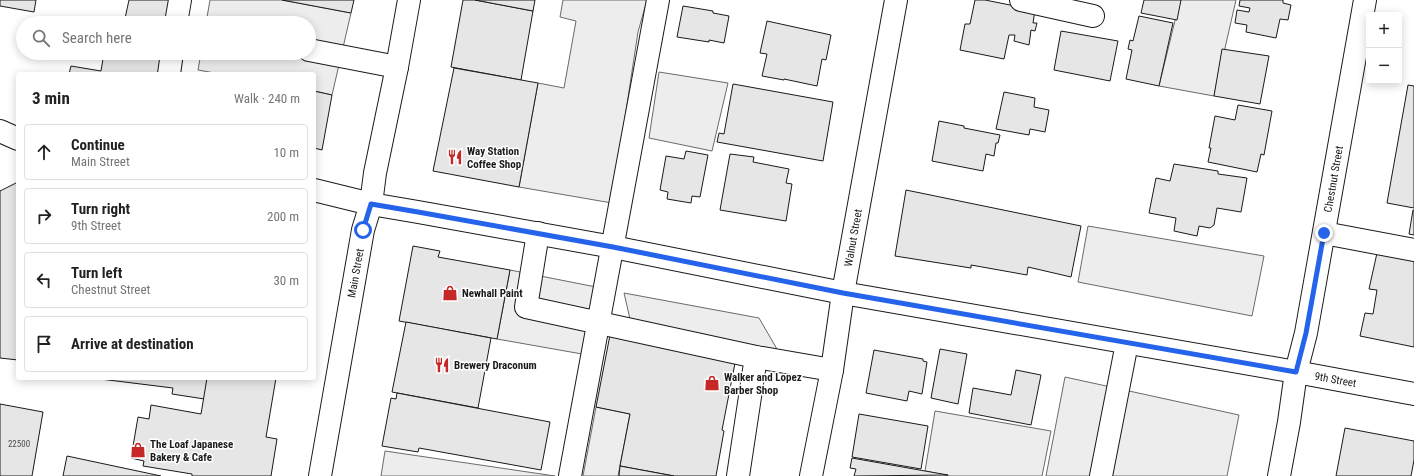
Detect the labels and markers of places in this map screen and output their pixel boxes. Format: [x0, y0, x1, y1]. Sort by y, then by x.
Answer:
place label: Way Station Coffee Shop [467, 145, 522, 171]
restaurant icon: Way Station Coffee Shop [446, 148, 464, 166]
shop icon: Newhall Paint [441, 284, 459, 302]
place label: Newhall Paint [462, 287, 523, 300]
restaurant icon: Brewery Draconum [433, 356, 451, 374]
place label: Brewery Draconum [454, 359, 537, 372]
place label: Walker and Lopez Barber Shop [724, 371, 802, 397]
shop icon: Walker and Lopez Barber Shop [703, 374, 721, 392]
place label: The Loaf Japanese Bakery & Cafe [150, 438, 233, 464]
shop icon: The Loaf Japanese Bakery & Cafe [129, 441, 147, 459]

